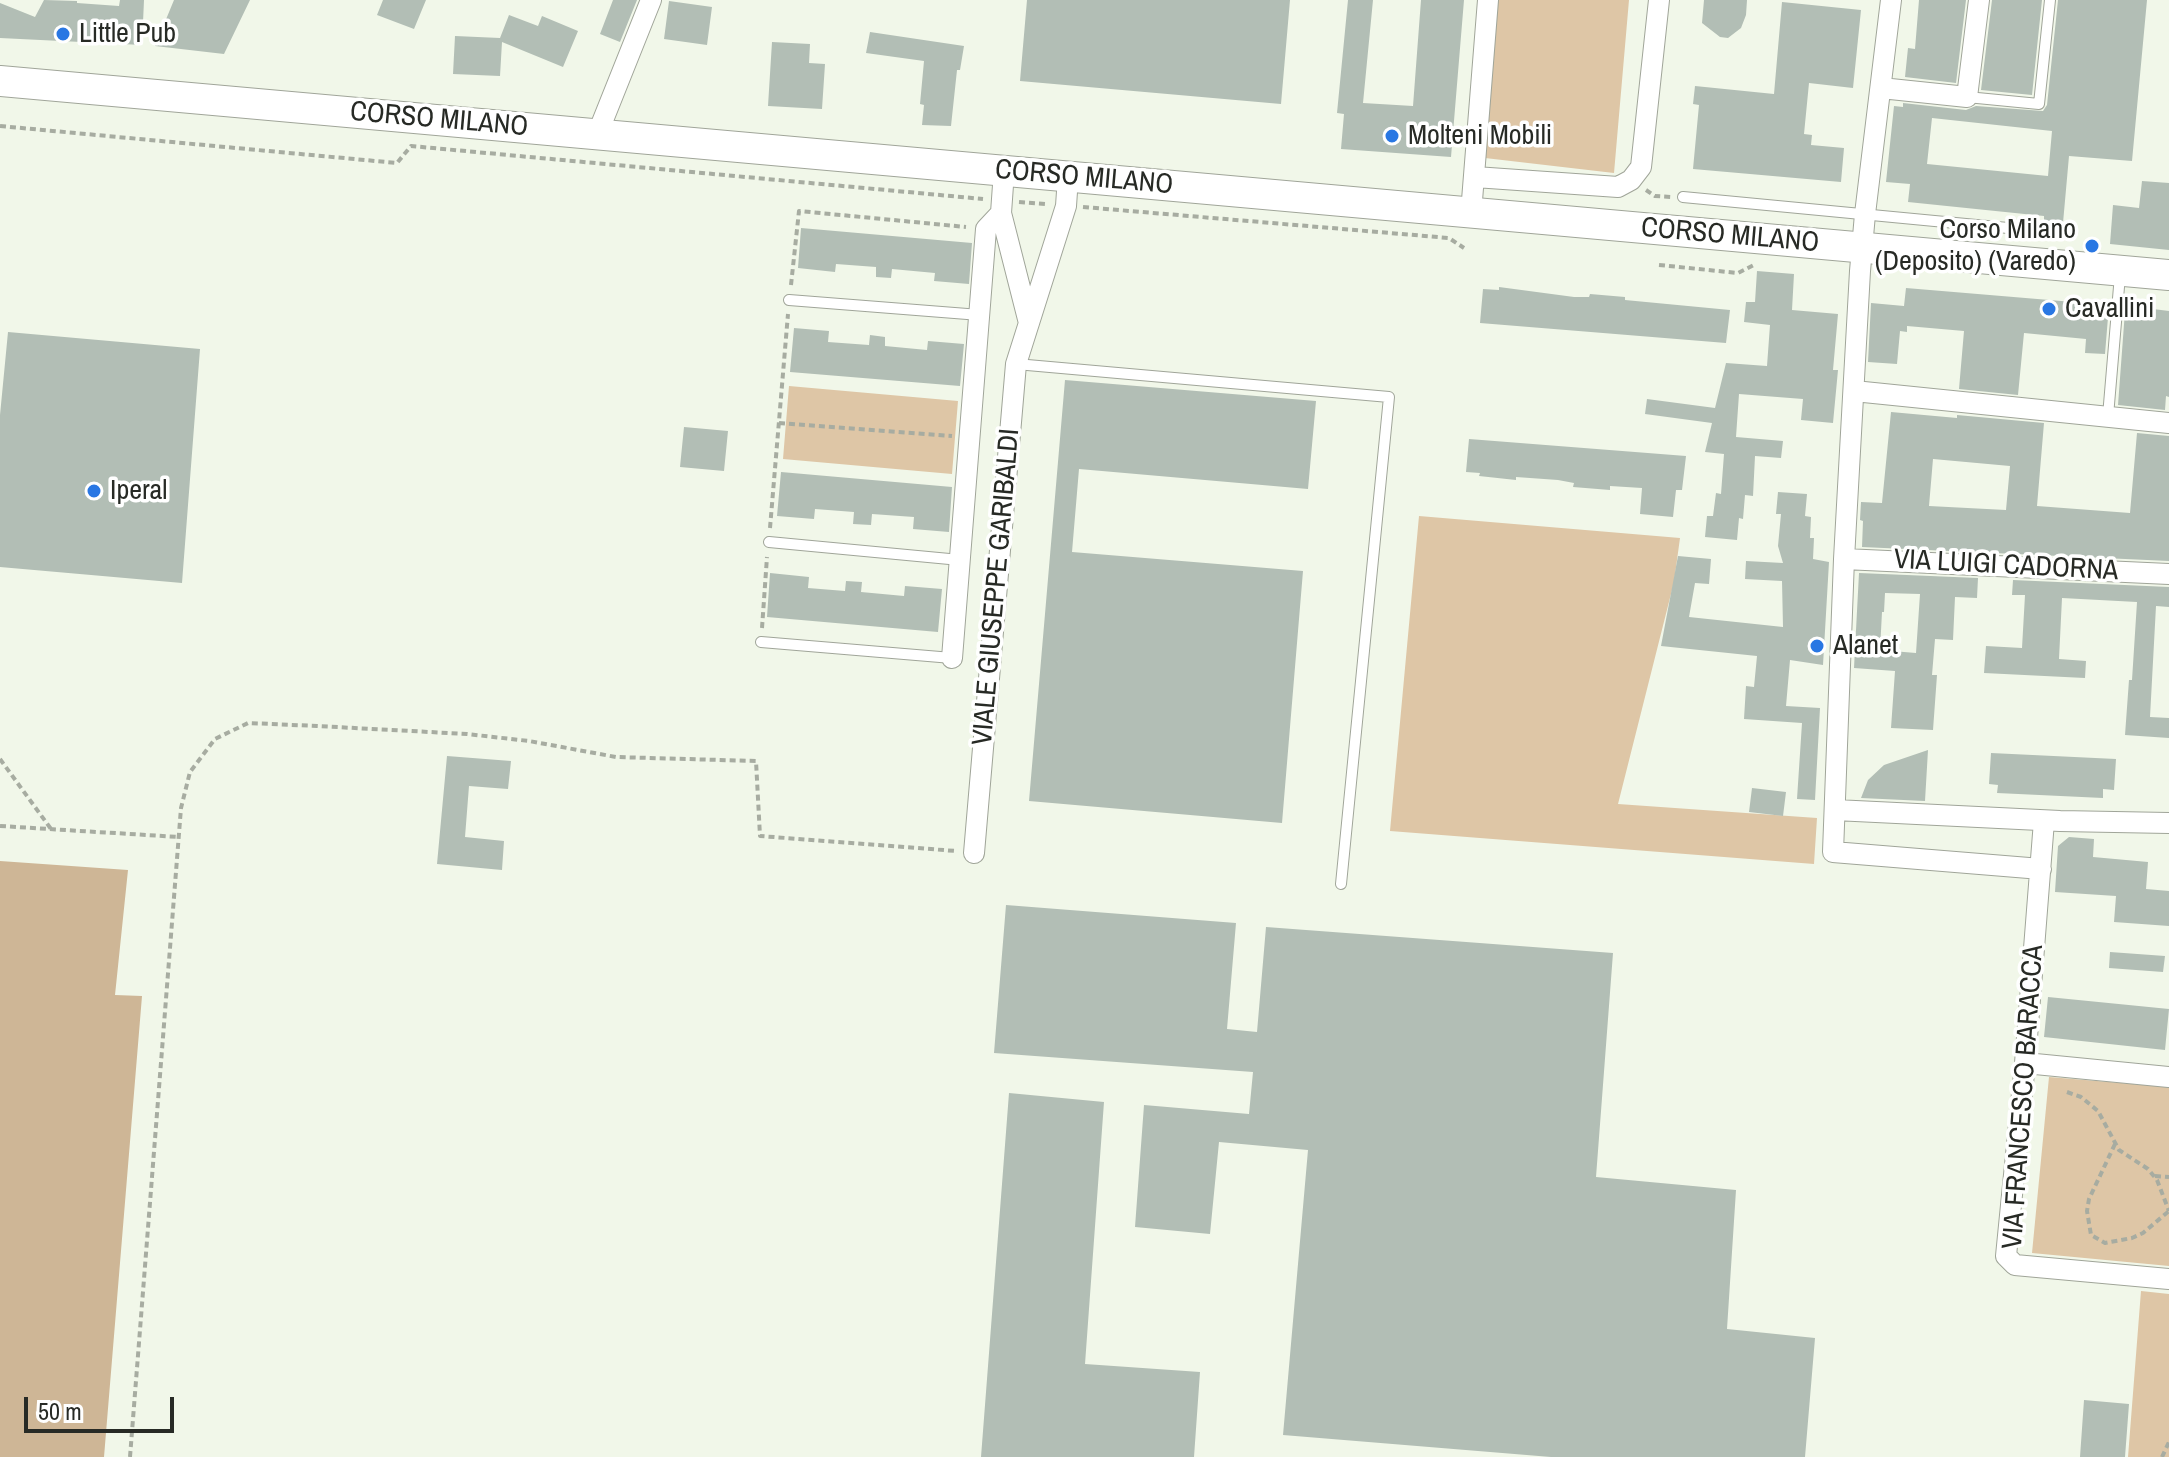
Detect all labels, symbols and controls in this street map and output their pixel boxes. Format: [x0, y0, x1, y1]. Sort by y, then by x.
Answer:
place label: Little Pub [79, 17, 176, 51]
marker: Little Pub [54, 25, 72, 43]
street label: CORSO MILANO [349, 95, 529, 145]
place label: Molteni Mobili [1408, 119, 1552, 153]
marker: Molteni Mobili [1383, 127, 1401, 145]
street label: CORSO MILANO [994, 153, 1174, 203]
street label: CORSO MILANO [1640, 211, 1820, 261]
place label: Corso Milano (Deposito) (Varedo) [1875, 213, 2076, 279]
marker: Corso Milano (Deposito) (Varedo) [2083, 237, 2101, 255]
place label: Cavallini [2065, 292, 2154, 326]
marker: Cavallini [2040, 300, 2058, 318]
street label: VIALE GIUSEPPE GARIBALDI [966, 427, 1028, 747]
place label: Iperal [110, 474, 167, 508]
marker: Iperal [85, 482, 103, 500]
street label: VIA LUIGI CADORNA [1893, 543, 2119, 589]
place label: Alanet [1833, 629, 1898, 663]
marker: Alanet [1808, 637, 1826, 655]
street label: VIA FRANCESCO BARACCA [1997, 944, 2051, 1250]
scale bar [28, 1381, 178, 1431]
text: 50 m [38, 1395, 82, 1427]

